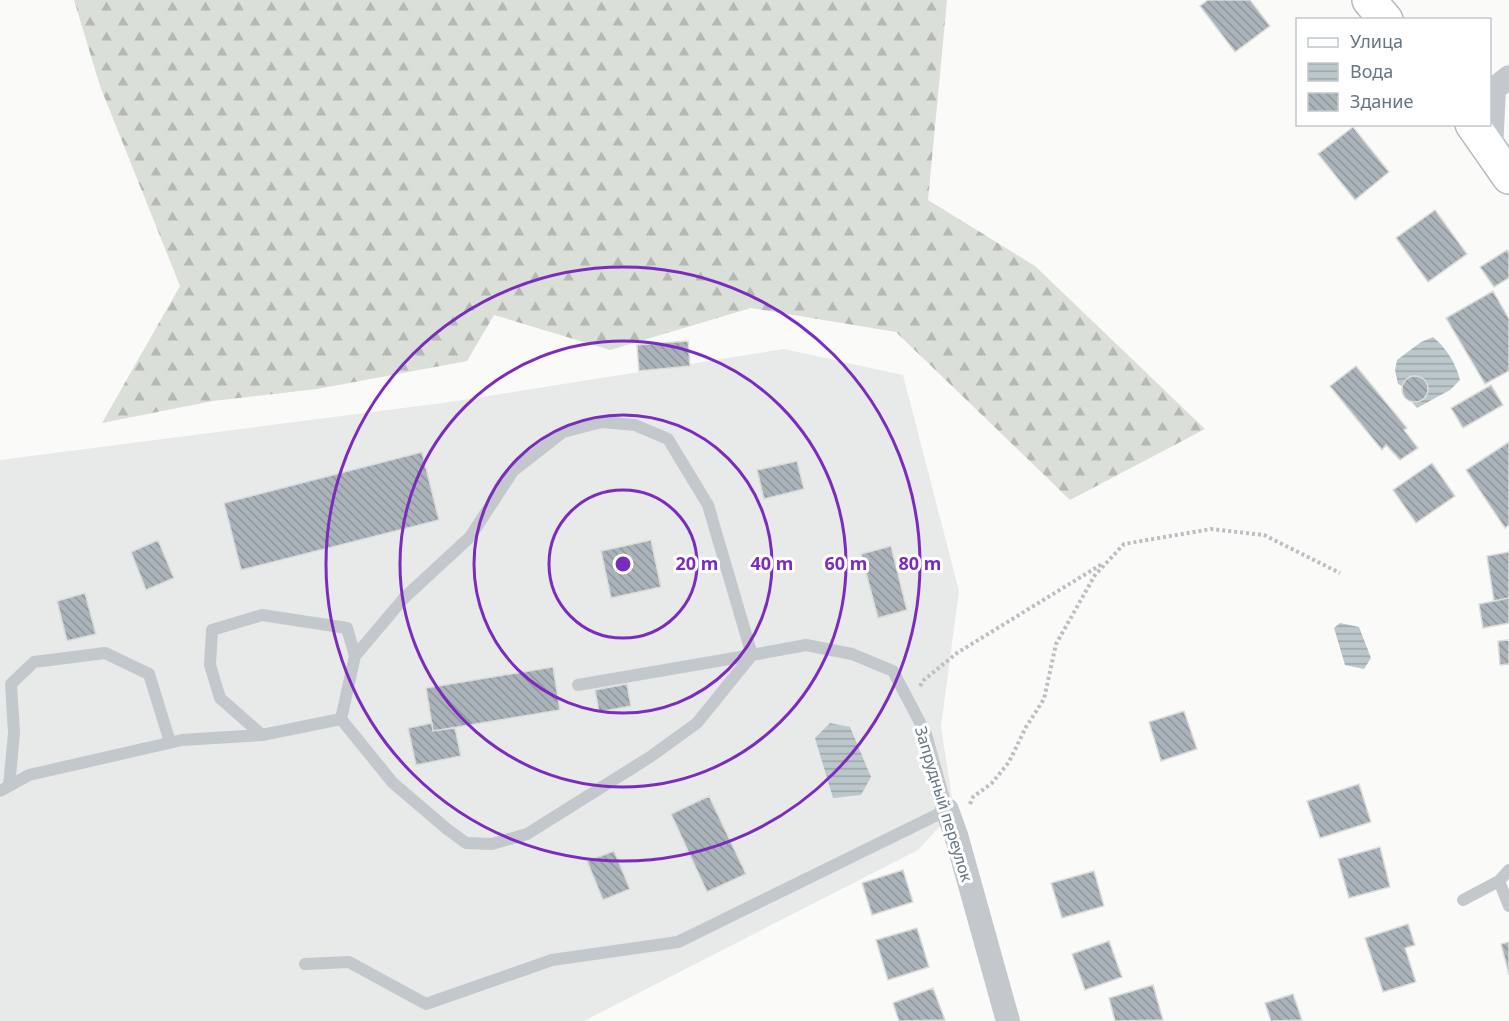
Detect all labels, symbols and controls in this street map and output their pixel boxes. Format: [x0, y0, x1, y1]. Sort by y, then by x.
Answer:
legend [1296, 18, 1491, 126]
text: Улица [1350, 29, 1403, 53]
text: Вода [1350, 59, 1393, 83]
text: Здание [1350, 89, 1414, 113]
text: 20 m [676, 551, 718, 575]
text: 40 m [751, 551, 793, 575]
text: 60 m [825, 551, 867, 575]
text: 80 m [899, 551, 941, 575]
centre of rings [613, 554, 633, 574]
street label: Запрудный переулок [910, 724, 978, 885]

